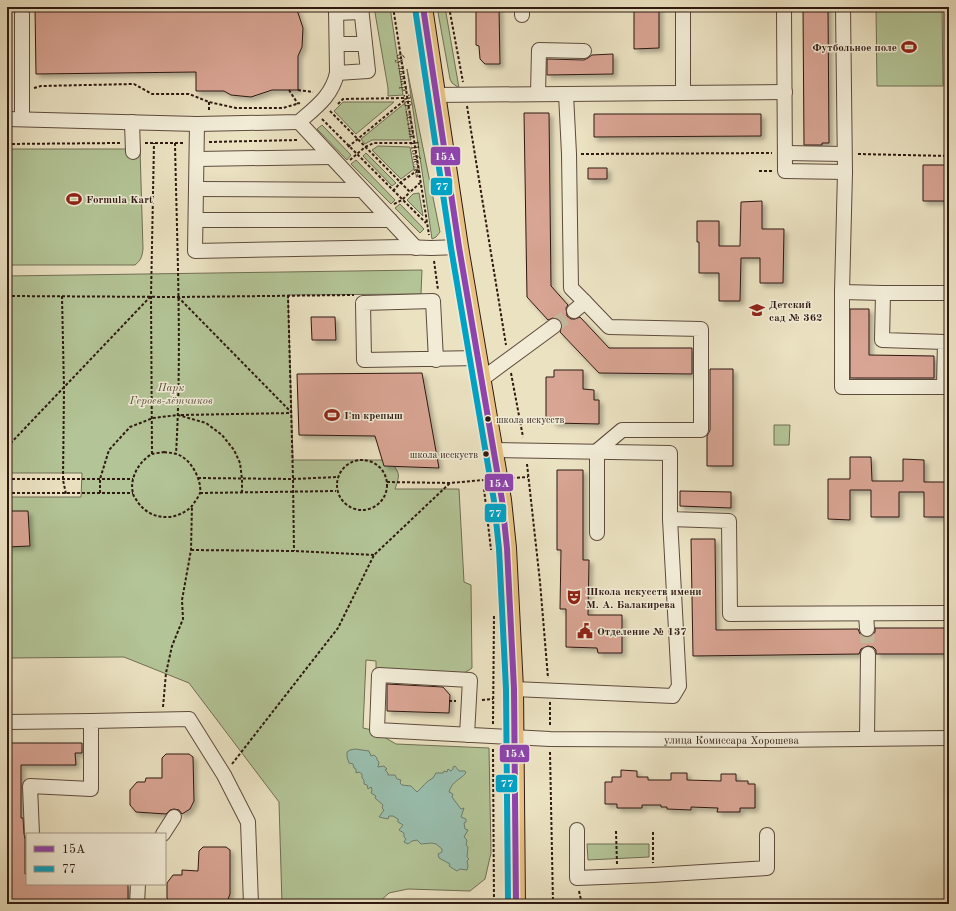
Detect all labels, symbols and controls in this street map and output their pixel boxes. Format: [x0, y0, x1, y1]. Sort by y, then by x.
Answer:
sports icon: Футбольное поле [900, 38, 918, 56]
place label: Футбольное поле [812, 43, 897, 54]
street label: бульвар 30-летия Победы [393, 53, 424, 179]
line badge: 15А [430, 146, 461, 166]
text: 15А [434, 152, 456, 163]
line badge: 77 [430, 177, 453, 196]
text: 77 [436, 182, 448, 193]
sports icon: Formula Kart [65, 190, 83, 208]
place label: Formula Kart [86, 195, 153, 206]
place label: Детский сад № 362 [769, 300, 822, 324]
school or university icon: Детский сад № 362 [748, 301, 766, 319]
park label: Парк Героев-лётчиков [128, 383, 213, 407]
sports icon: I'm крепыш [323, 406, 341, 424]
place label: I'm крепыш [344, 411, 403, 422]
marker: школа искусств [483, 414, 493, 424]
place label: школа искусств [496, 415, 564, 425]
marker: школа исскуств [481, 449, 491, 459]
place label: школа исскуств [410, 450, 478, 460]
line badge: 15А [484, 473, 514, 492]
text: 15А [488, 479, 510, 490]
line badge: 77 [484, 503, 507, 523]
text: 77 [489, 509, 501, 520]
place label: Школа искусств имени М. А. Балакирева [586, 587, 702, 611]
theatre icon: Школа искусств имени М. А. Балакирева [565, 588, 583, 606]
public building icon: Отделение № 137 [576, 622, 594, 640]
place label: Отделение № 137 [597, 627, 687, 638]
street label: улица Комиссара Хорошева [664, 736, 800, 747]
line badge: 15А [499, 744, 530, 763]
text: 15А [504, 749, 526, 760]
line badge: 77 [495, 774, 518, 793]
text: 77 [501, 779, 513, 790]
legend [26, 833, 166, 885]
text: 15А [62, 843, 85, 856]
text: 77 [62, 864, 76, 876]

